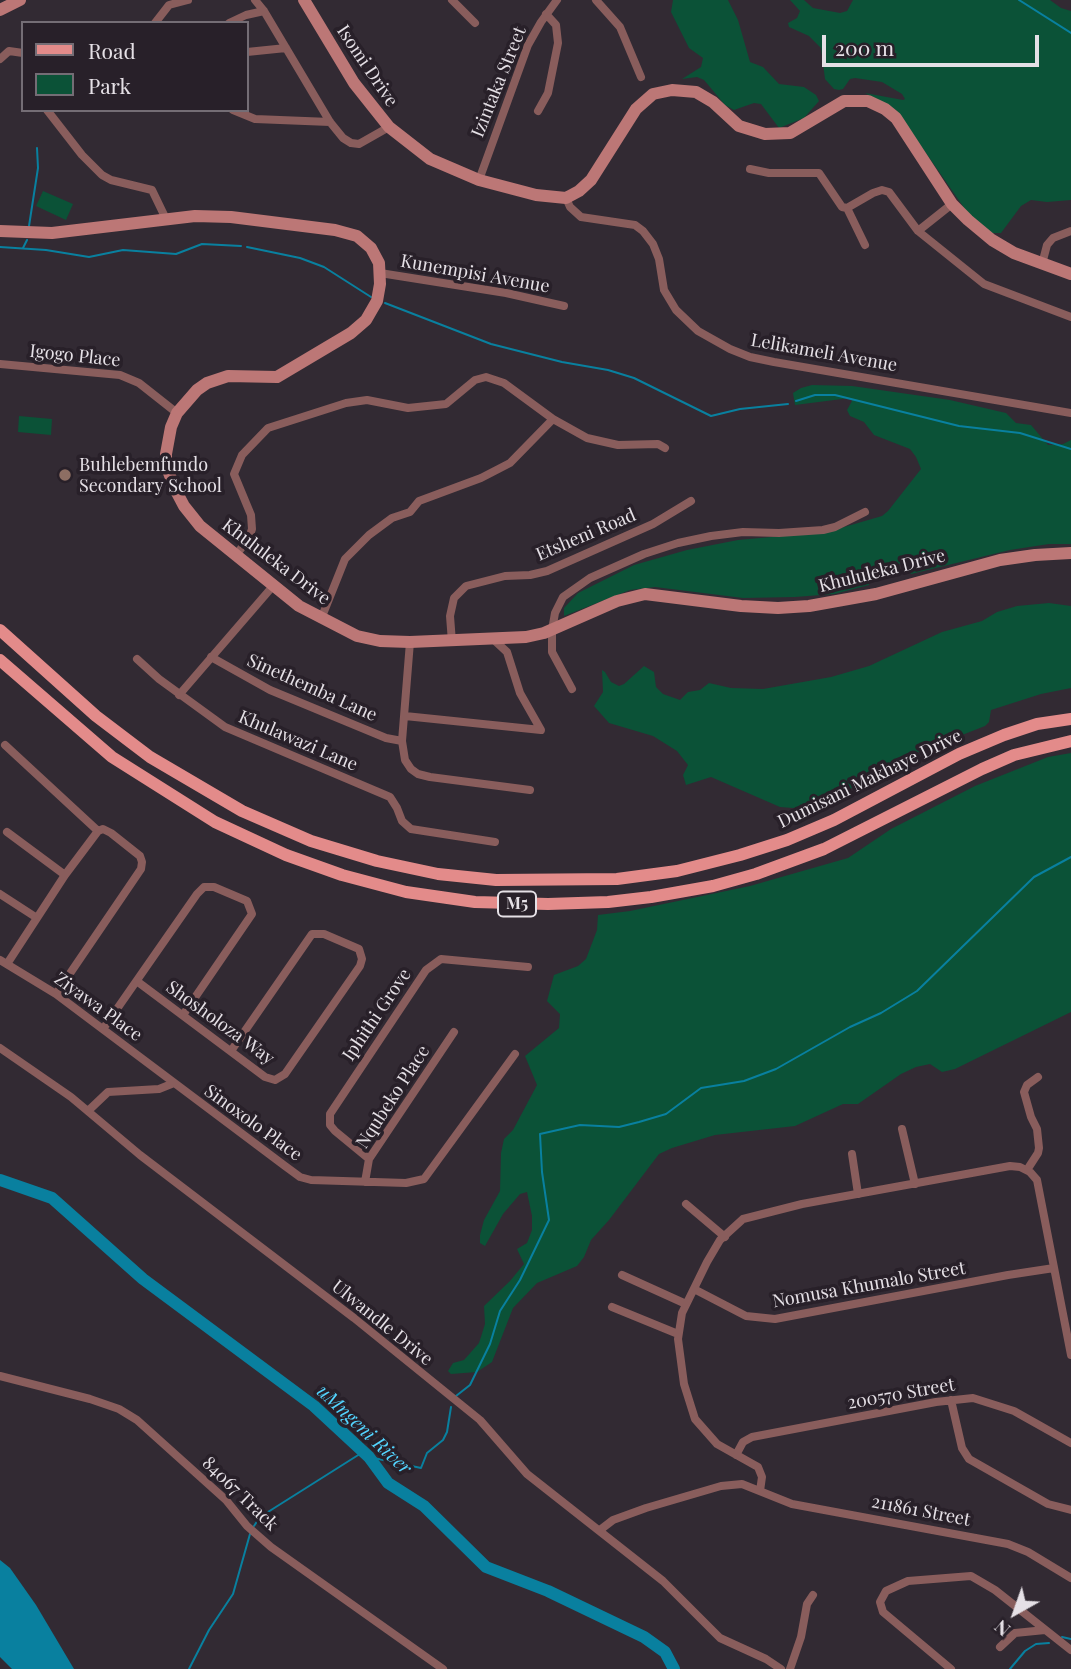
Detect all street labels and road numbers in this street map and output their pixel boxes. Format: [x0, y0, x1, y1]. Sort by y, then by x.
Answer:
street label: Isomi Drive [332, 21, 402, 111]
street label: Izintaka Street [467, 23, 531, 141]
street label: Kunempisi Avenue [399, 250, 551, 298]
street label: Lelikameli Avenue [749, 329, 899, 377]
street label: Igogo Place [29, 340, 121, 372]
street label: Etsheni Road [533, 504, 639, 566]
street label: Khululeka Drive [218, 514, 334, 610]
street label: Khululeka Drive [816, 545, 948, 597]
street label: Sinethemba Lane [244, 650, 380, 726]
street label: Khulawazi Lane [235, 706, 361, 776]
street label: Dumisani Makhaye Drive [774, 725, 966, 833]
road number: M5 [498, 891, 536, 916]
street label: Iphithi Grove [338, 965, 416, 1065]
street label: Ziyawa Place [50, 968, 146, 1046]
street label: Shosholoza Way [162, 976, 278, 1070]
street label: Nqubeko Place [352, 1042, 434, 1152]
street label: Sinoxolo Place [200, 1080, 306, 1166]
street label: Nomusa Khumalo Street [771, 1257, 967, 1313]
street label: Ulwandle Drive [327, 1276, 437, 1370]
street label: 200570 Street [846, 1374, 956, 1414]
street label: 84067 Track [198, 1453, 282, 1535]
street label: 211861 Street [870, 1491, 972, 1531]

